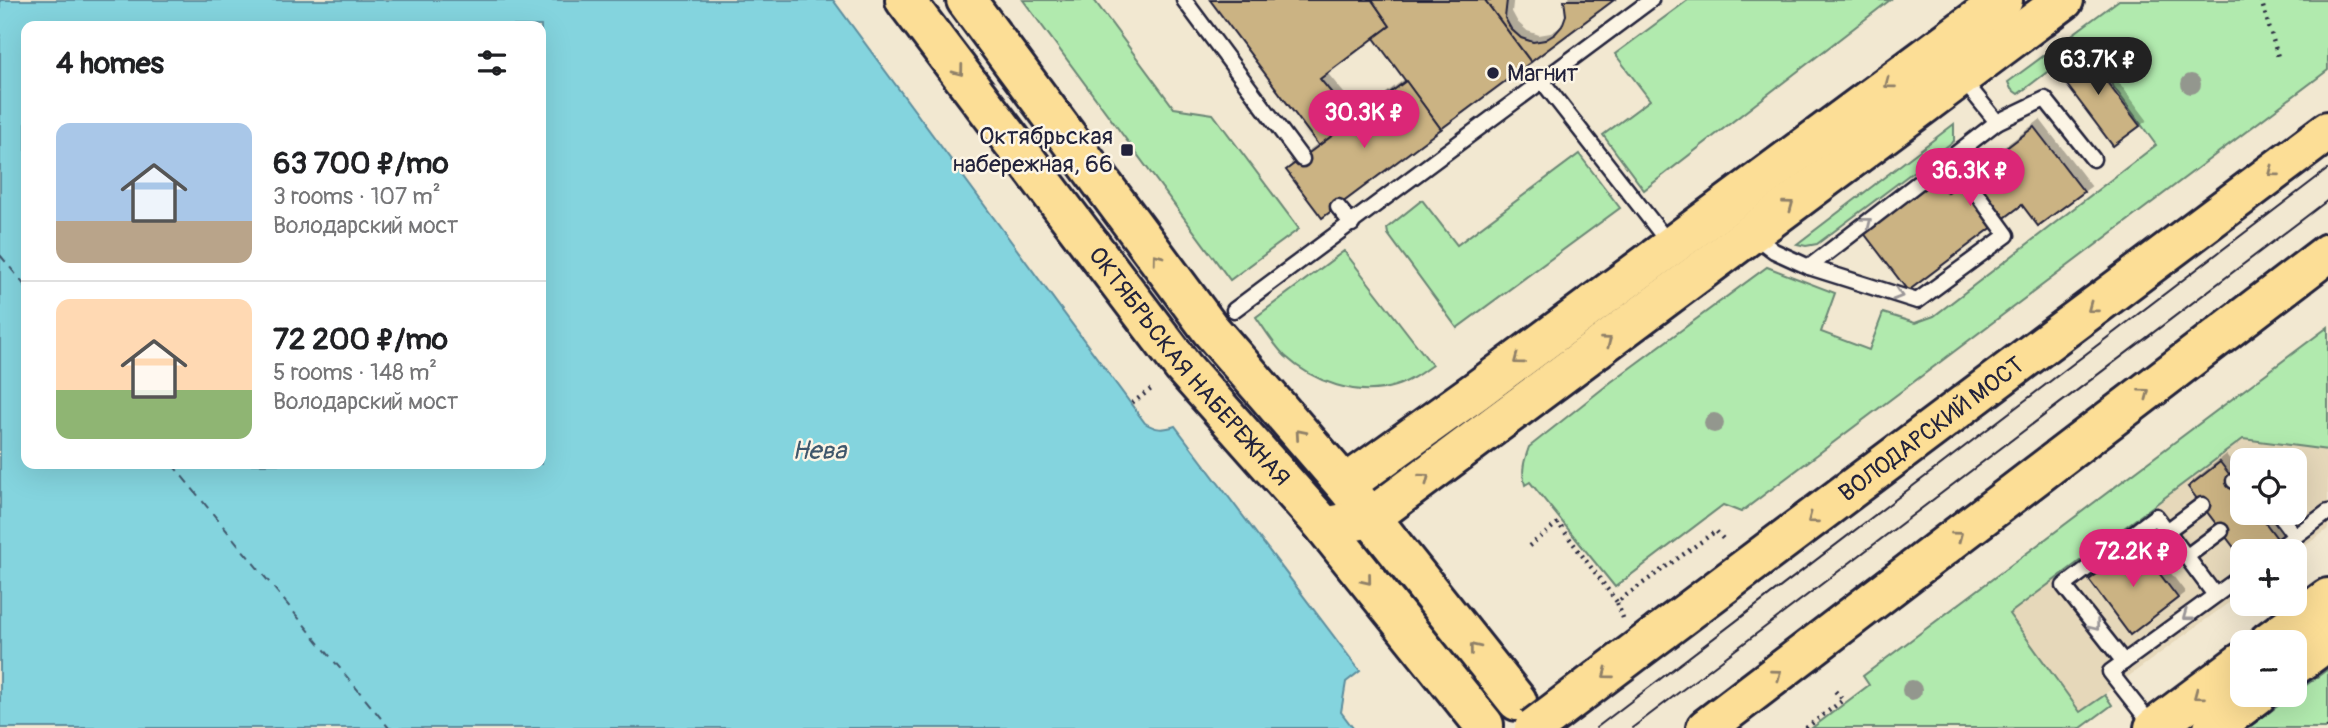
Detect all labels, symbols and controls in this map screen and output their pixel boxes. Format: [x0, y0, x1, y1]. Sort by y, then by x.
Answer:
pin: 63.7K ₽ [2033, 38, 2163, 97]
icon: filters [473, 44, 511, 82]
text: 4 homes [56, 45, 164, 82]
text: 63.7K ₽ [2060, 45, 2136, 74]
place label: Магнит [1507, 59, 1578, 88]
one-way arrow [950, 64, 963, 76]
marker: Магнит [1485, 65, 1501, 81]
one-way arrow [1884, 76, 1897, 89]
pin: 30.3K ₽ [1299, 90, 1429, 150]
text: 30.3K ₽ [1324, 98, 1404, 127]
place label: Октябрьская набережная, 66 [953, 122, 1113, 179]
marker: Октябрьская набережная, 66 [1119, 142, 1135, 158]
text: 63 700 ₽/mo [273, 145, 449, 182]
pin: 36.3K ₽ [1905, 148, 2035, 208]
icon: home [112, 151, 196, 235]
text: 36.3K ₽ [1932, 156, 2008, 185]
one-way arrow [2269, 163, 2281, 176]
text: 3 rooms · 107 m² [273, 182, 441, 211]
one-way arrow [1781, 200, 1793, 213]
text: Володарский мост [273, 211, 458, 240]
one-way arrow [1860, 218, 1872, 231]
street label: ОКТЯБРЬСКАЯ НАБЕРЕЖНАЯ [1082, 241, 1296, 492]
one-way arrow [1152, 253, 1165, 266]
one-way arrow [1891, 286, 1903, 301]
one-way arrow [2087, 300, 2099, 313]
text: 72 200 ₽/mo [273, 321, 448, 358]
icon: home [112, 327, 196, 411]
one-way arrow [1599, 337, 1611, 349]
street label: ВОЛОДАРСКИЙ МОСТ [1833, 351, 2030, 508]
one-way arrow [1513, 352, 1525, 364]
text: 5 rooms · 148 m² [273, 358, 437, 387]
text: Володарский мост [273, 387, 458, 416]
one-way arrow [2137, 388, 2150, 401]
one-way arrow [1296, 429, 1309, 442]
water label: Нева [792, 435, 848, 467]
map controls [2230, 448, 2307, 707]
button: locate [2230, 448, 2307, 525]
one-way arrow [1417, 473, 1430, 486]
one-way arrow [1807, 510, 1820, 523]
pin: 72.2K ₽ [2068, 530, 2198, 589]
one-way arrow [1950, 531, 1963, 544]
text: 72.2K ₽ [2095, 537, 2171, 566]
button: + [2230, 539, 2307, 616]
one-way arrow [1359, 573, 1372, 585]
one-way arrow [2182, 608, 2195, 620]
one-way arrow [2087, 618, 2100, 631]
button: − [2230, 630, 2307, 707]
one-way arrow [1470, 643, 1482, 656]
one-way arrow [1602, 665, 1614, 678]
one-way arrow [1770, 669, 1782, 682]
one-way arrow [2193, 687, 2206, 699]

